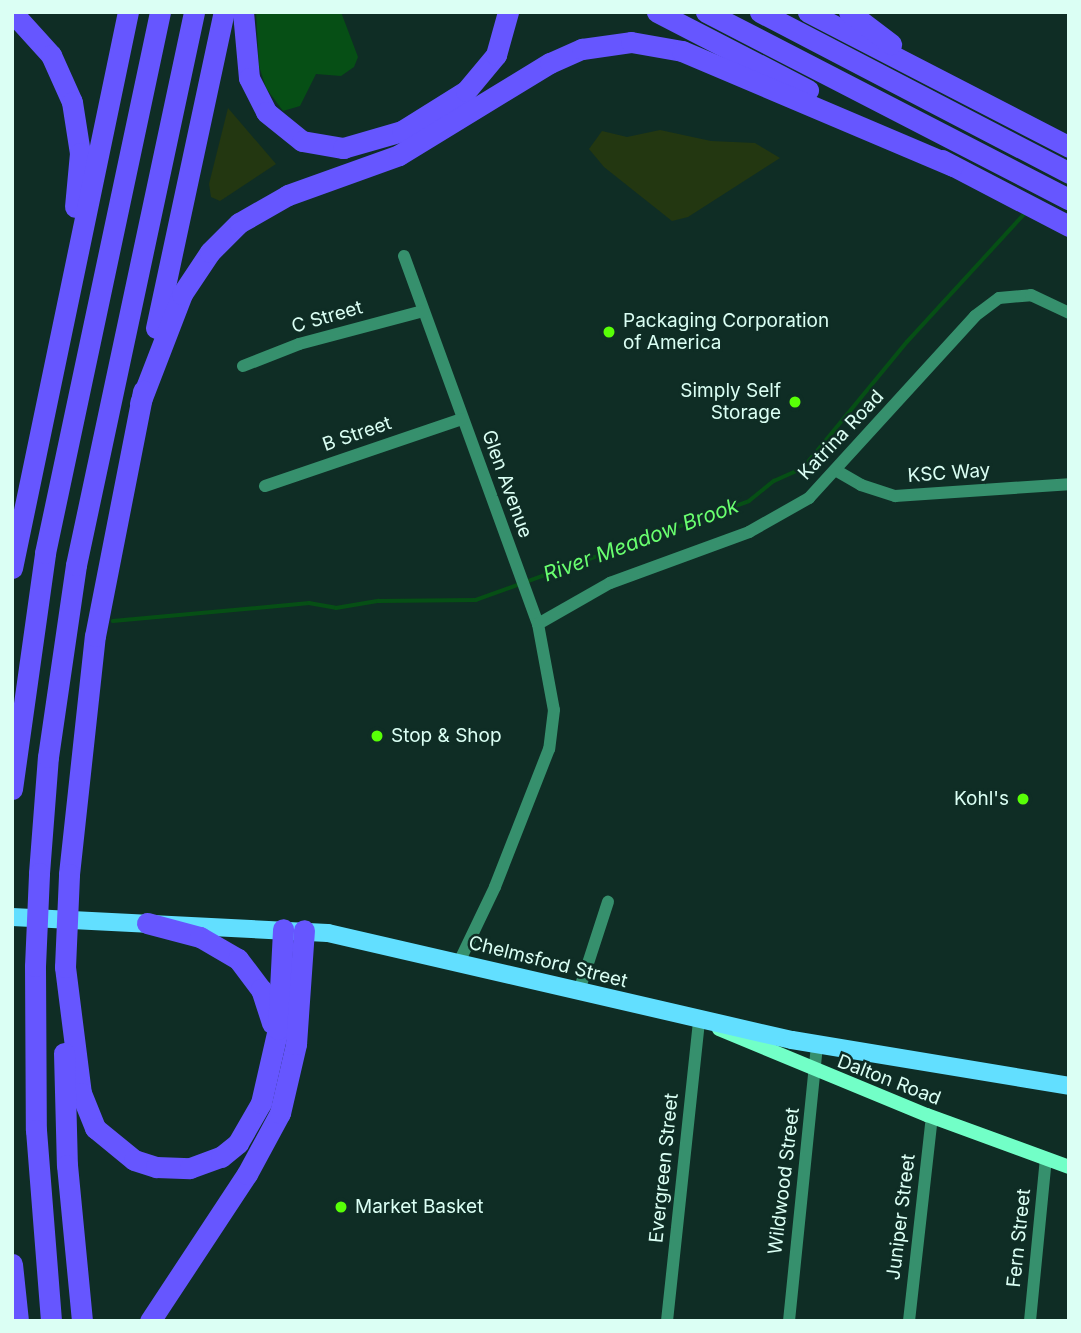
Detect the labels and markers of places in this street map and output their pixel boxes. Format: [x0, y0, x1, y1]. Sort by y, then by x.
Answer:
place label: Packaging Corporation of America [623, 310, 829, 354]
marker: Packaging Corporation of America [601, 324, 617, 340]
place label: Simply Self Storage [680, 380, 781, 424]
marker: Simply Self Storage [787, 394, 803, 410]
place label: Stop & Shop [391, 725, 502, 747]
marker: Stop & Shop [369, 728, 385, 744]
place label: Kohl's [954, 788, 1009, 810]
marker: Kohl's [1015, 791, 1031, 807]
place label: Market Basket [355, 1196, 483, 1218]
marker: Market Basket [333, 1199, 349, 1215]

